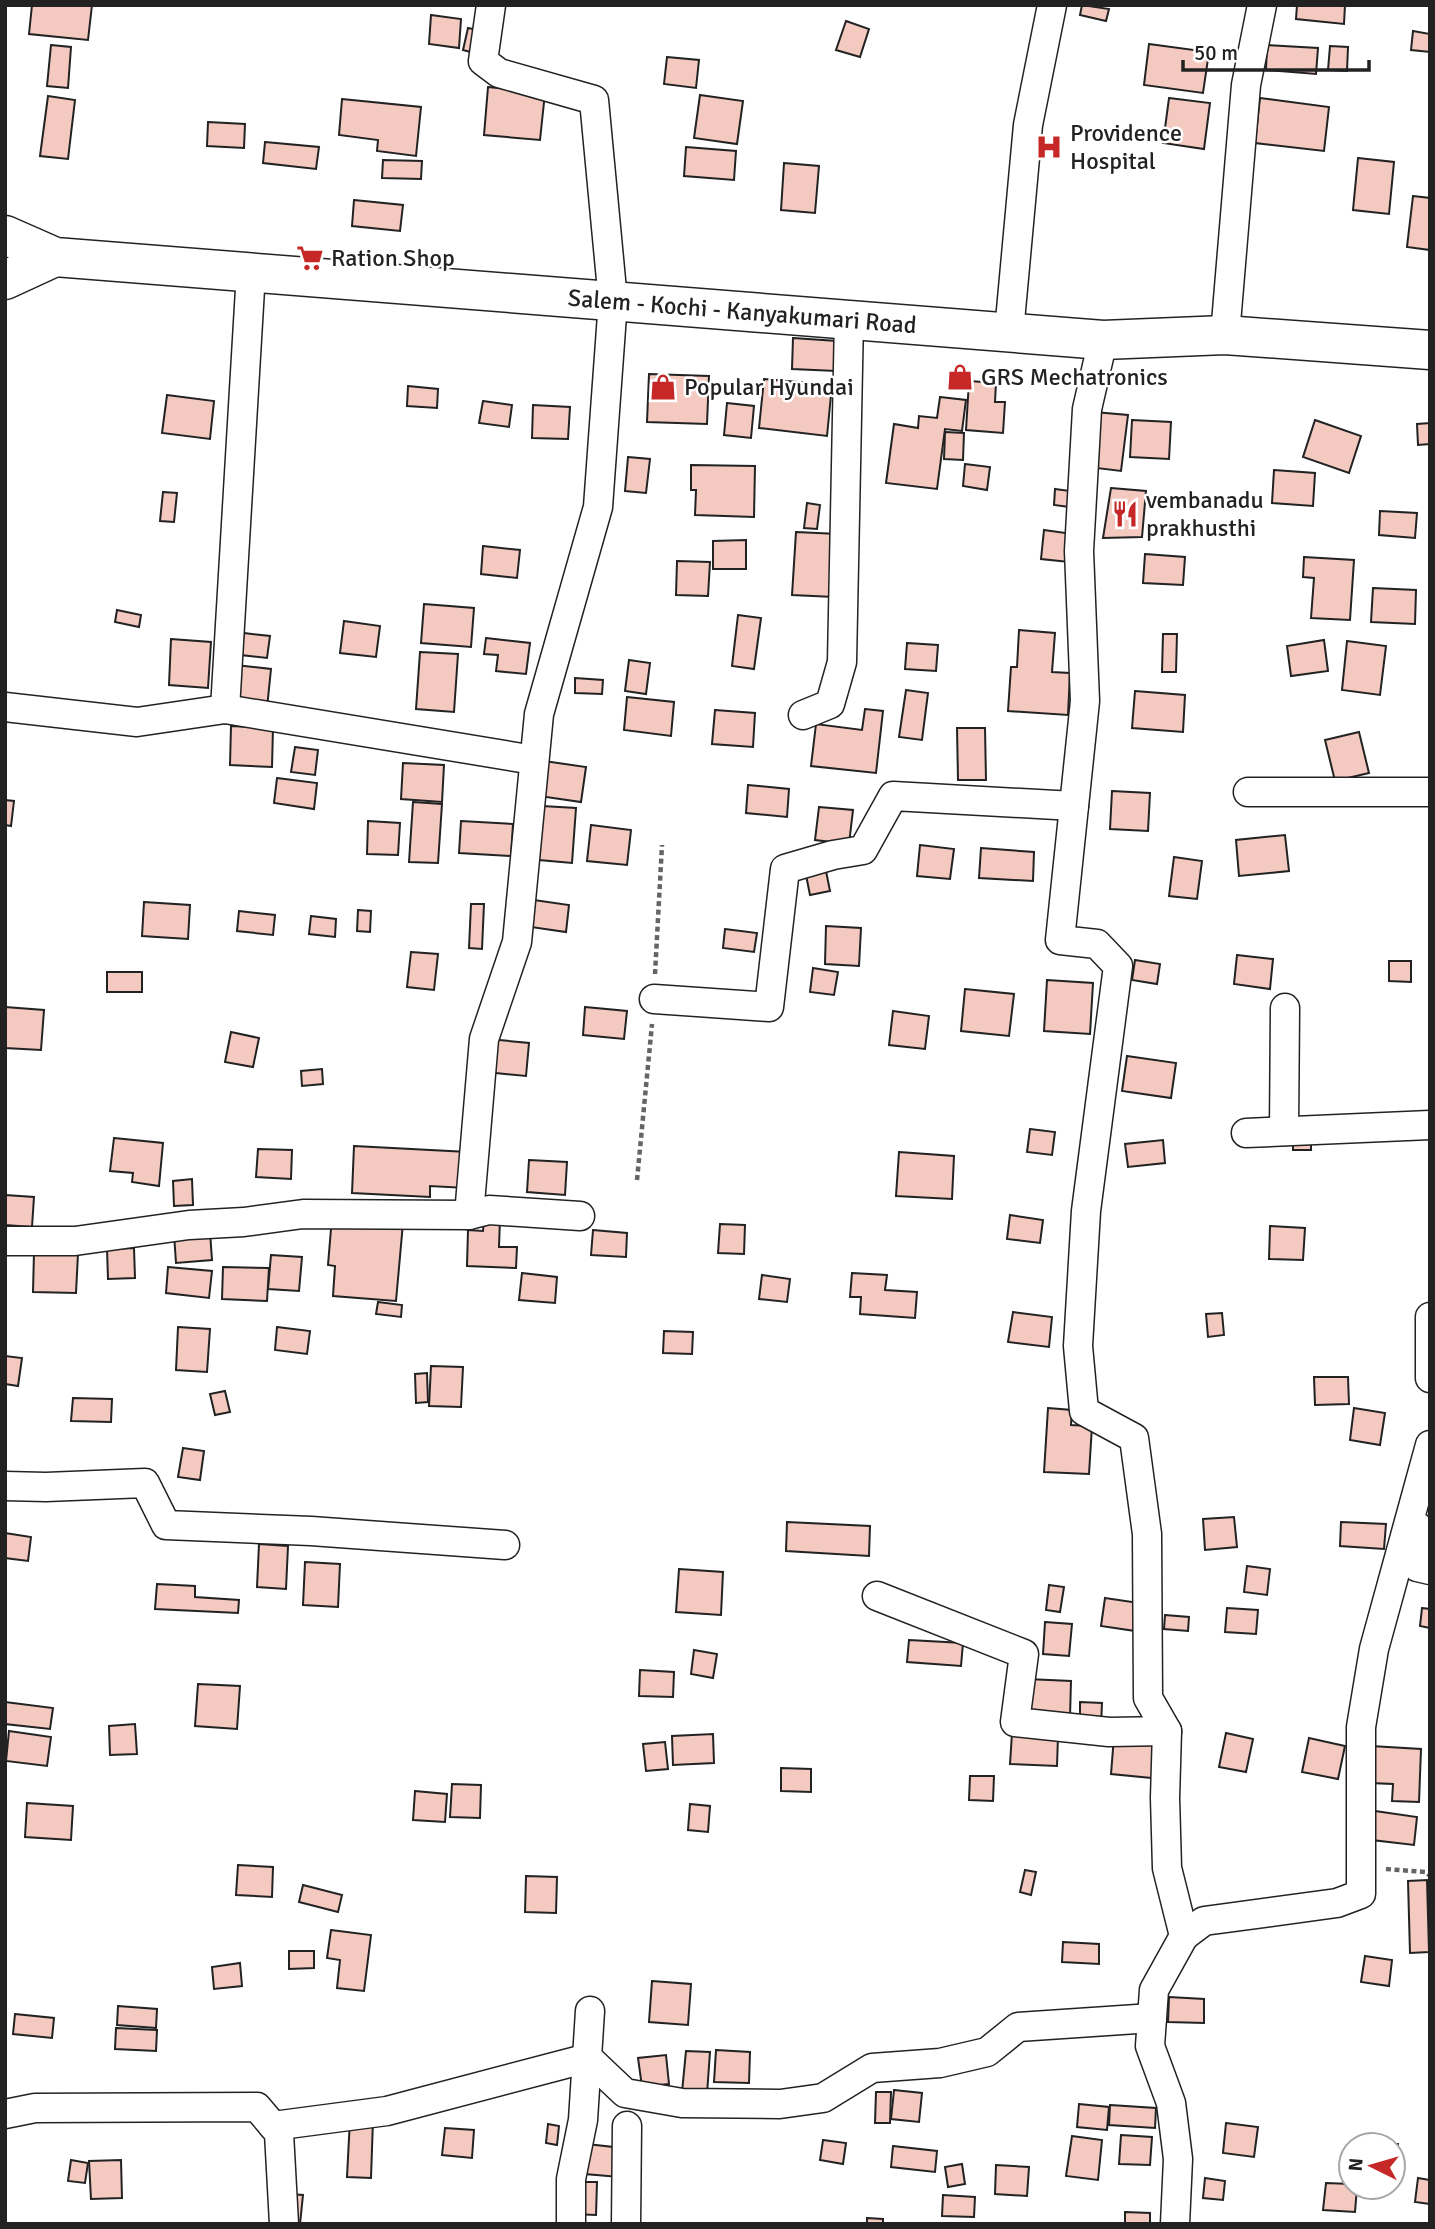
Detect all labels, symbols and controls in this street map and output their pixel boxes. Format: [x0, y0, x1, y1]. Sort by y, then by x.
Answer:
scale bar [1183, 28, 1368, 72]
text: 50 m [1194, 40, 1238, 66]
place label: Providence Hospital [1070, 118, 1182, 176]
hospital icon: Providence Hospital [1034, 132, 1064, 162]
supermarket icon: Ration Shop [295, 243, 325, 273]
place label: Ration Shop [331, 243, 455, 273]
street label: Salem - Kochi - Kanyakumari Road [567, 283, 918, 340]
shop icon: GRS Mechatronics [945, 362, 975, 392]
place label: GRS Mechatronics [981, 362, 1168, 392]
shop icon: Popular Hyundai [648, 372, 678, 402]
place label: Popular Hyundai [684, 372, 854, 402]
place label: vembanadu prakhusthi [1146, 485, 1264, 543]
restaurant icon: vembanadu prakhusthi [1110, 499, 1140, 529]
north arrow [1337, 2131, 1407, 2201]
text: N [1344, 2157, 1369, 2172]

